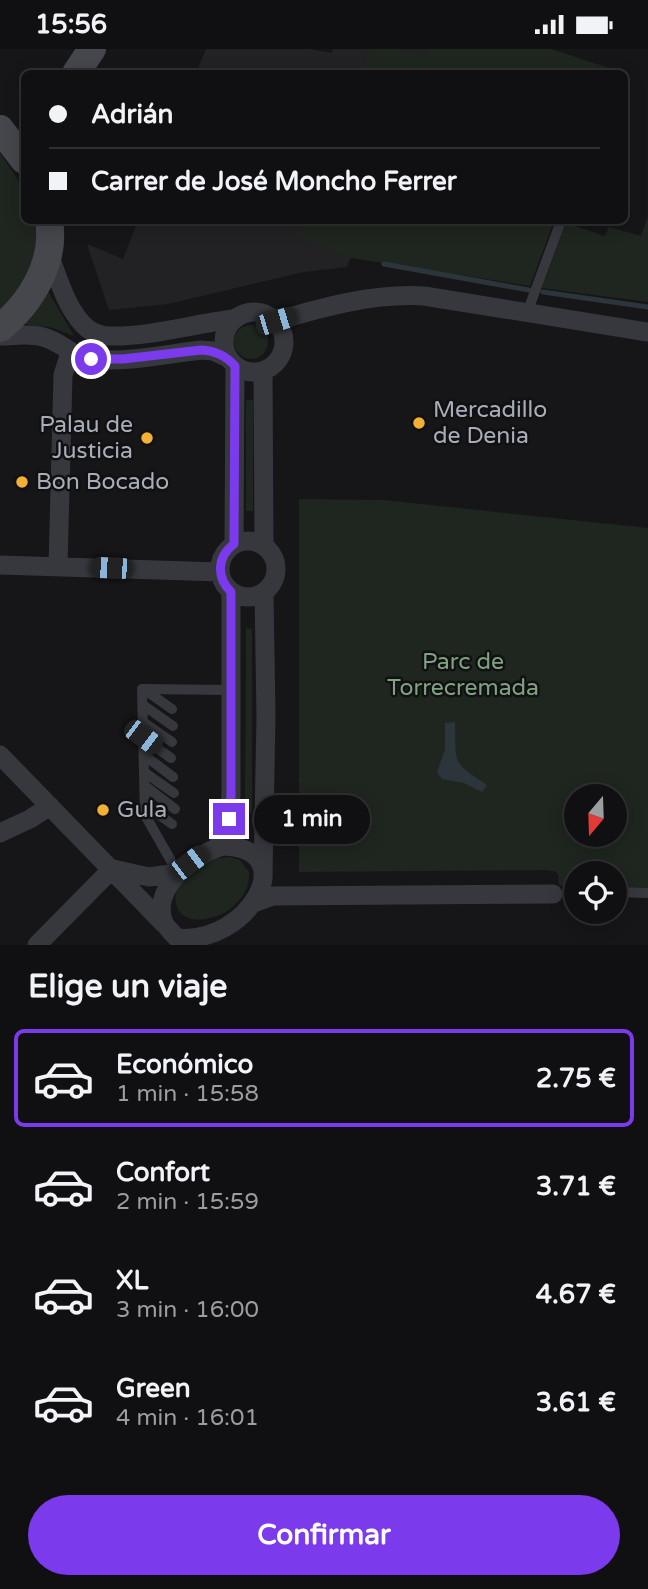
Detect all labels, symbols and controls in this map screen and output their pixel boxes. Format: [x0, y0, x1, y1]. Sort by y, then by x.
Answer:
text: 15:56 [35, 9, 107, 40]
text: Adrián [91, 99, 173, 130]
text: Carrer de José Moncho Ferrer [91, 166, 457, 197]
car [253, 305, 300, 337]
route start [75, 343, 107, 375]
place label: Mercadillo de Denia [433, 396, 547, 450]
place label: Palau de Justicia [39, 411, 133, 465]
marker: Mercadillo de Denia [411, 415, 427, 431]
marker: Palau de Justicia [139, 430, 155, 446]
place label: Bon Bocado [36, 468, 169, 496]
marker: Bon Bocado [14, 474, 30, 490]
car [90, 557, 133, 579]
park label: Parc de Torrecremada [387, 648, 539, 702]
car [120, 716, 167, 758]
north arrow [564, 784, 626, 847]
map controls [564, 784, 627, 924]
callout: 1 min [254, 795, 369, 843]
place label: Gula [117, 796, 167, 824]
marker: Gula [95, 802, 111, 818]
route end [213, 803, 245, 835]
text: 1 min [281, 805, 343, 833]
car [166, 842, 213, 884]
button: locate [564, 861, 627, 924]
text: Elige un viaje [28, 968, 227, 1006]
icon: car [32, 1047, 95, 1110]
text: Económico [116, 1049, 253, 1080]
text: 2.75 € [536, 1063, 616, 1094]
text: 1 min · 15:58 [116, 1080, 259, 1108]
icon: car [32, 1155, 95, 1218]
text: Confort [116, 1157, 210, 1188]
text: 3.71 € [536, 1171, 616, 1202]
text: 2 min · 15:59 [116, 1188, 259, 1216]
icon: car [32, 1263, 95, 1326]
text: XL [116, 1265, 148, 1296]
text: 4.67 € [536, 1279, 616, 1310]
text: 3 min · 16:00 [116, 1296, 259, 1324]
icon: car [32, 1371, 95, 1434]
text: Green [116, 1373, 191, 1404]
text: 3.61 € [536, 1387, 616, 1418]
text: 4 min · 16:01 [116, 1404, 259, 1432]
button: Confirmar [28, 1495, 620, 1575]

